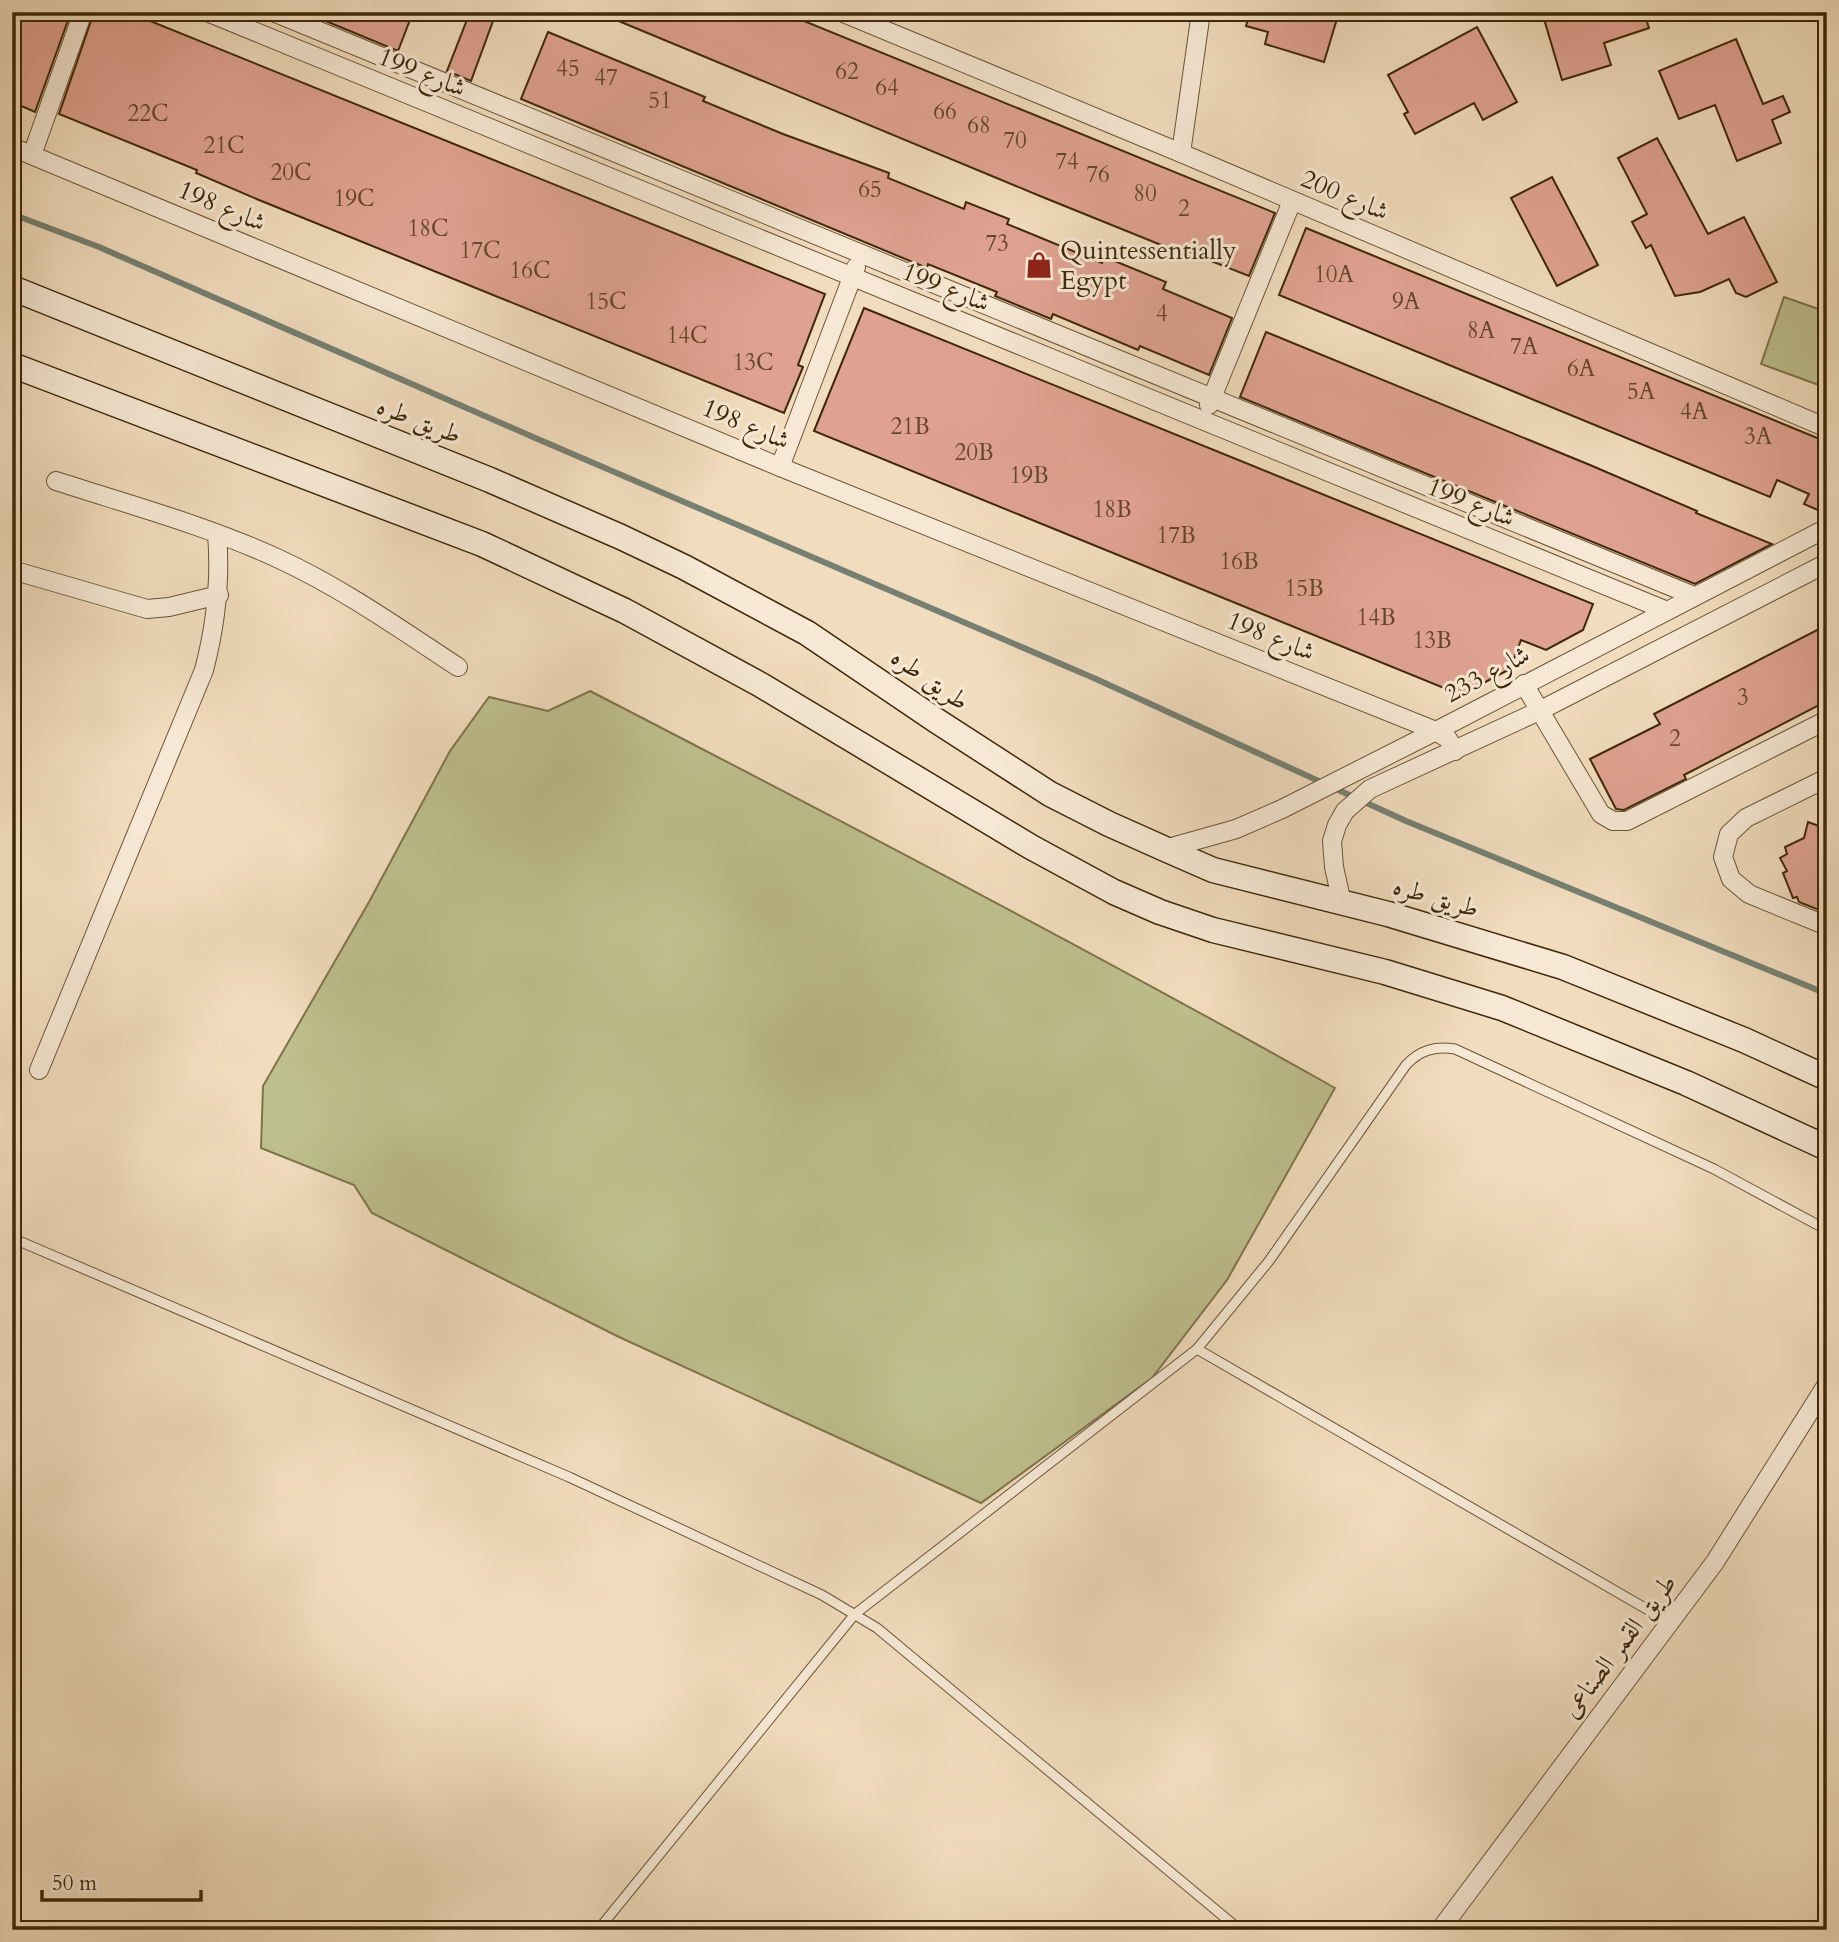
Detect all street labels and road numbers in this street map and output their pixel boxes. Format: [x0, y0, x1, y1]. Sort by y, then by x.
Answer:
street label: شارع 199 [371, 39, 471, 109]
street label: شارع 200 [1294, 161, 1394, 233]
street label: شارع 198 [171, 172, 271, 244]
street label: شارع 199 [895, 254, 995, 324]
street label: طريق طره [372, 388, 466, 452]
street label: شارع 198 [695, 390, 795, 462]
street label: شارع 199 [1420, 469, 1520, 539]
street label: شارع 198 [1220, 603, 1320, 673]
street label: شارع 233 [1438, 637, 1538, 715]
street label: طريق طره [884, 639, 976, 719]
street label: طريق طره [1389, 868, 1483, 926]
street label: طريق القمر الصناعى [1553, 1567, 1685, 1725]

